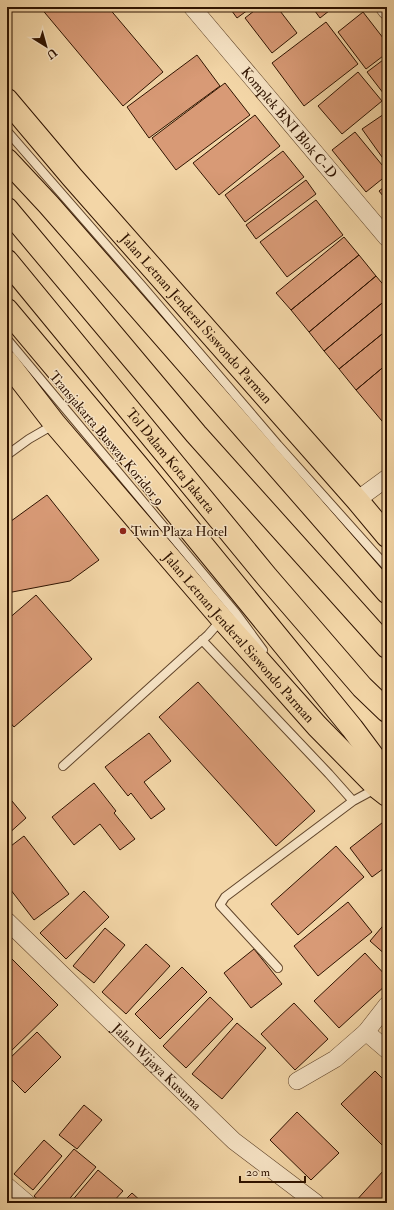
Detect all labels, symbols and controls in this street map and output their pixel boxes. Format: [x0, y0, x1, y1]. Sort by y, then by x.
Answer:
north arrow [26, 26, 66, 66]
text: U [44, 46, 59, 62]
street label: Komplek BNI Blok C-D [237, 64, 341, 182]
street label: Jalan Letnan Jenderal Siswondo Parman [116, 229, 276, 407]
street label: Transjakarta Busway Koridor 9 [45, 368, 168, 510]
street label: Tol Dalam Kota Jakarta [122, 405, 219, 517]
place label: Twin Plaza Hotel [131, 523, 228, 540]
marker: Twin Plaza Hotel [118, 526, 128, 536]
street label: Jalan Letnan Jenderal Siswondo Parman [159, 548, 318, 726]
street label: Jalan Wijaya Kusuma [108, 1019, 205, 1114]
scale bar [240, 1158, 305, 1184]
text: 20 m [246, 1165, 271, 1180]

